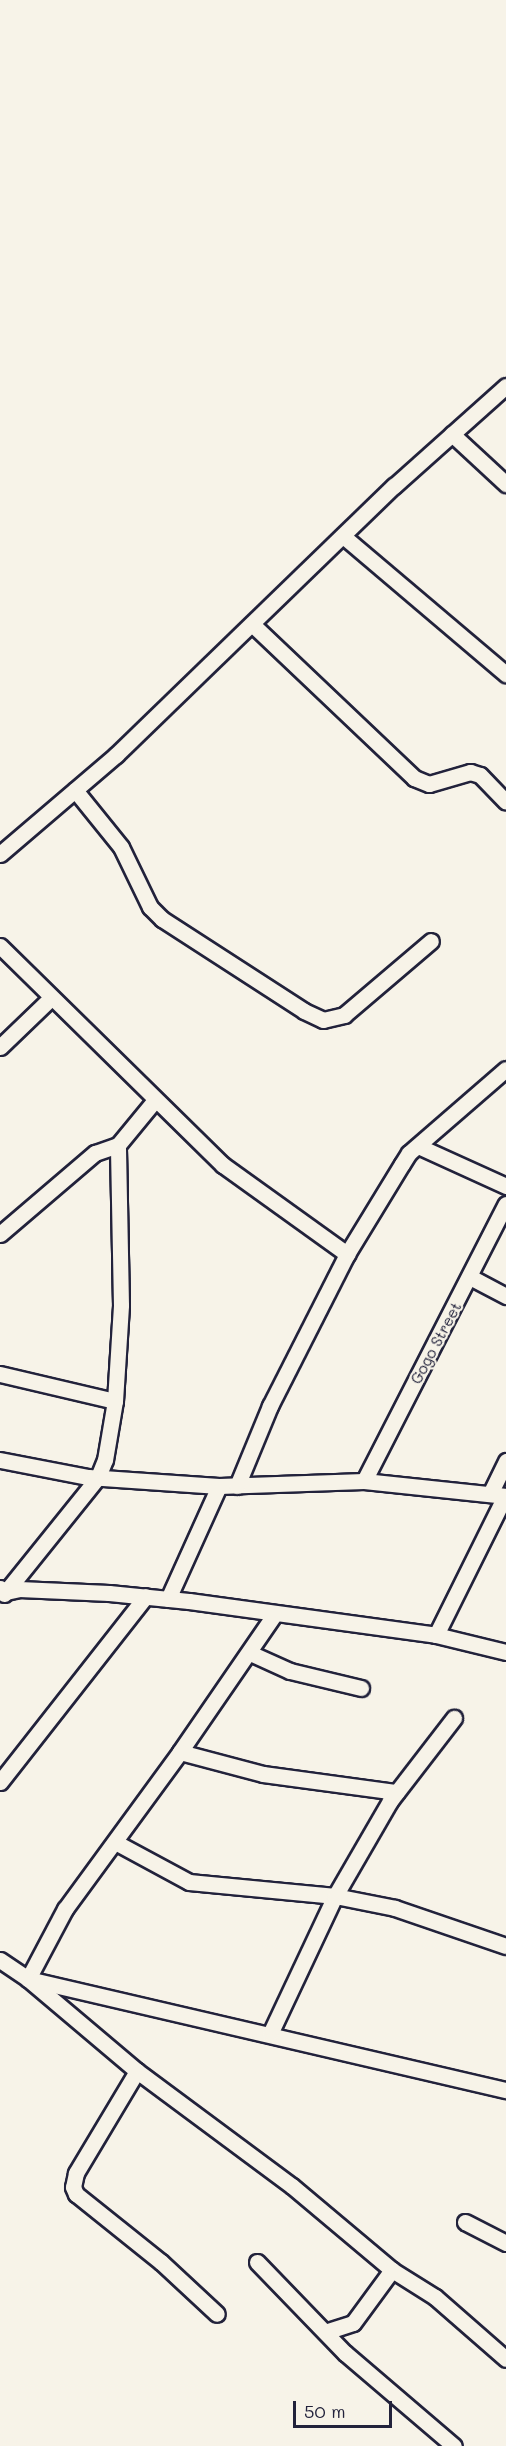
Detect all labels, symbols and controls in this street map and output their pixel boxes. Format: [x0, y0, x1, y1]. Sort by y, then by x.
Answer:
street label: Gogo Street [407, 1299, 465, 1387]
scale bar [296, 2389, 395, 2427]
text: 50 m [304, 2399, 346, 2423]

